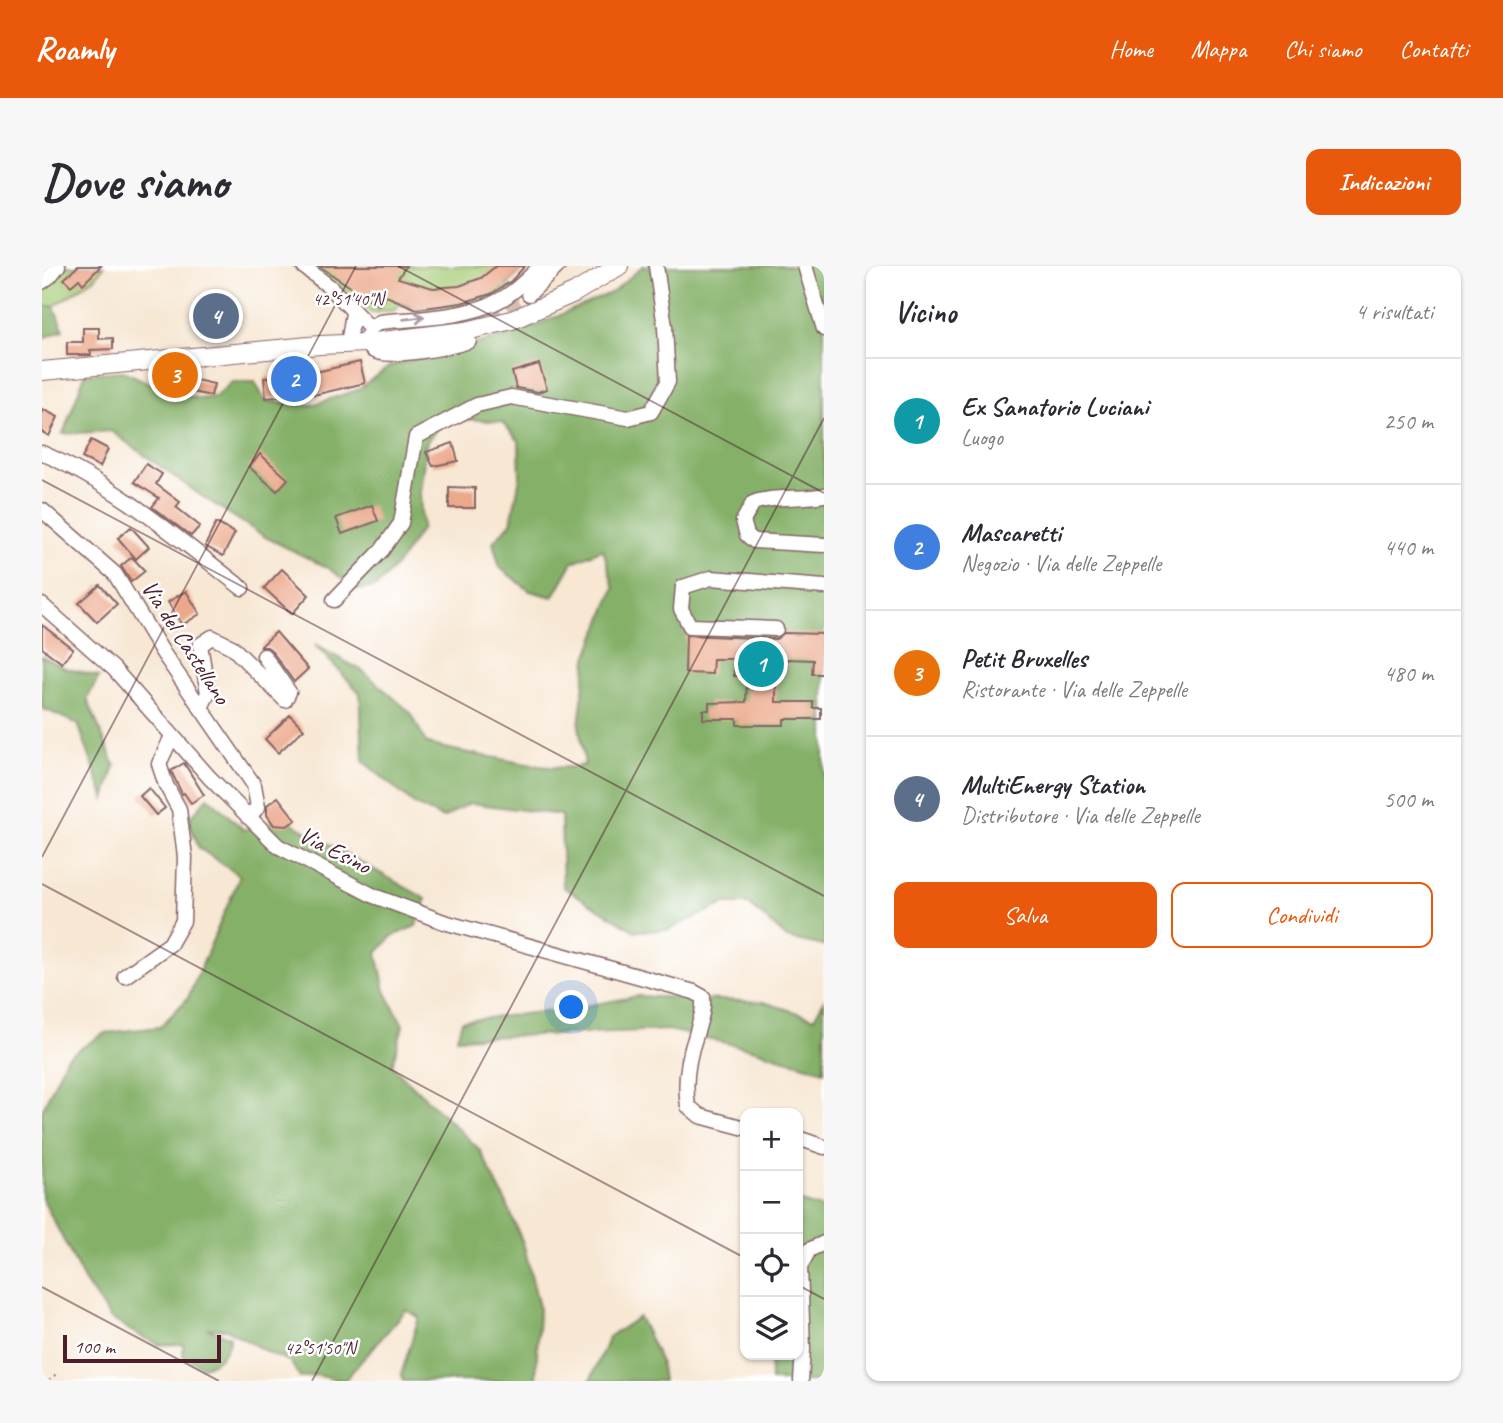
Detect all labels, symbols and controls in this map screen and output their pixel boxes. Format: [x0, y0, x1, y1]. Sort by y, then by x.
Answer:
text: Roamly [35, 28, 114, 70]
text: Home [1109, 34, 1153, 64]
text: Mappa [1191, 34, 1246, 64]
text: Chi siamo [1284, 34, 1361, 64]
text: Contatti [1399, 34, 1468, 64]
button: Indicazioni [1306, 149, 1461, 215]
text: Dove siamo [42, 151, 228, 213]
text: 42°51'40"N [313, 288, 387, 310]
pin: 4 [193, 290, 239, 342]
text: Vicino [894, 293, 956, 331]
text: 4 risultati [1355, 297, 1433, 326]
one-way arrow [402, 312, 424, 325]
pin: 3 [152, 349, 198, 401]
pin: 2 [271, 353, 317, 405]
text: Ex Sanatorio Luciani [961, 390, 1148, 423]
text: 1 [912, 407, 922, 436]
text: 250 m [1384, 407, 1433, 436]
text: Luogo [961, 423, 1003, 452]
text: Mascaretti [961, 516, 1061, 549]
text: 2 [912, 533, 922, 562]
text: 440 m [1384, 533, 1433, 562]
text: Negozio · Via delle Zeppelle [961, 549, 1161, 578]
street label: Via del Castellano [135, 574, 238, 711]
pin: 1 [738, 638, 784, 690]
text: Petit Bruxelles [961, 642, 1087, 675]
text: 3 [912, 659, 922, 688]
text: 480 m [1384, 659, 1433, 688]
text: Ristorante · Via delle Zeppelle [961, 675, 1187, 704]
text: MultiEnergy Station [961, 768, 1145, 801]
text: 4 [912, 785, 922, 814]
text: 500 m [1384, 785, 1433, 814]
text: Distributore · Via delle Zeppelle [961, 801, 1200, 830]
street label: Via Esino [294, 819, 377, 881]
button: Salva [894, 882, 1157, 948]
button: Condividi [1171, 882, 1433, 948]
your location [554, 990, 588, 1024]
map controls [740, 1108, 803, 1360]
button: + [740, 1108, 803, 1171]
button: − [740, 1171, 803, 1234]
button: locate [740, 1234, 803, 1297]
button: layers [740, 1297, 803, 1360]
scale bar [63, 1332, 220, 1364]
text: 100 m [74, 1335, 115, 1359]
text: 42°51'50"N [285, 1337, 359, 1359]

